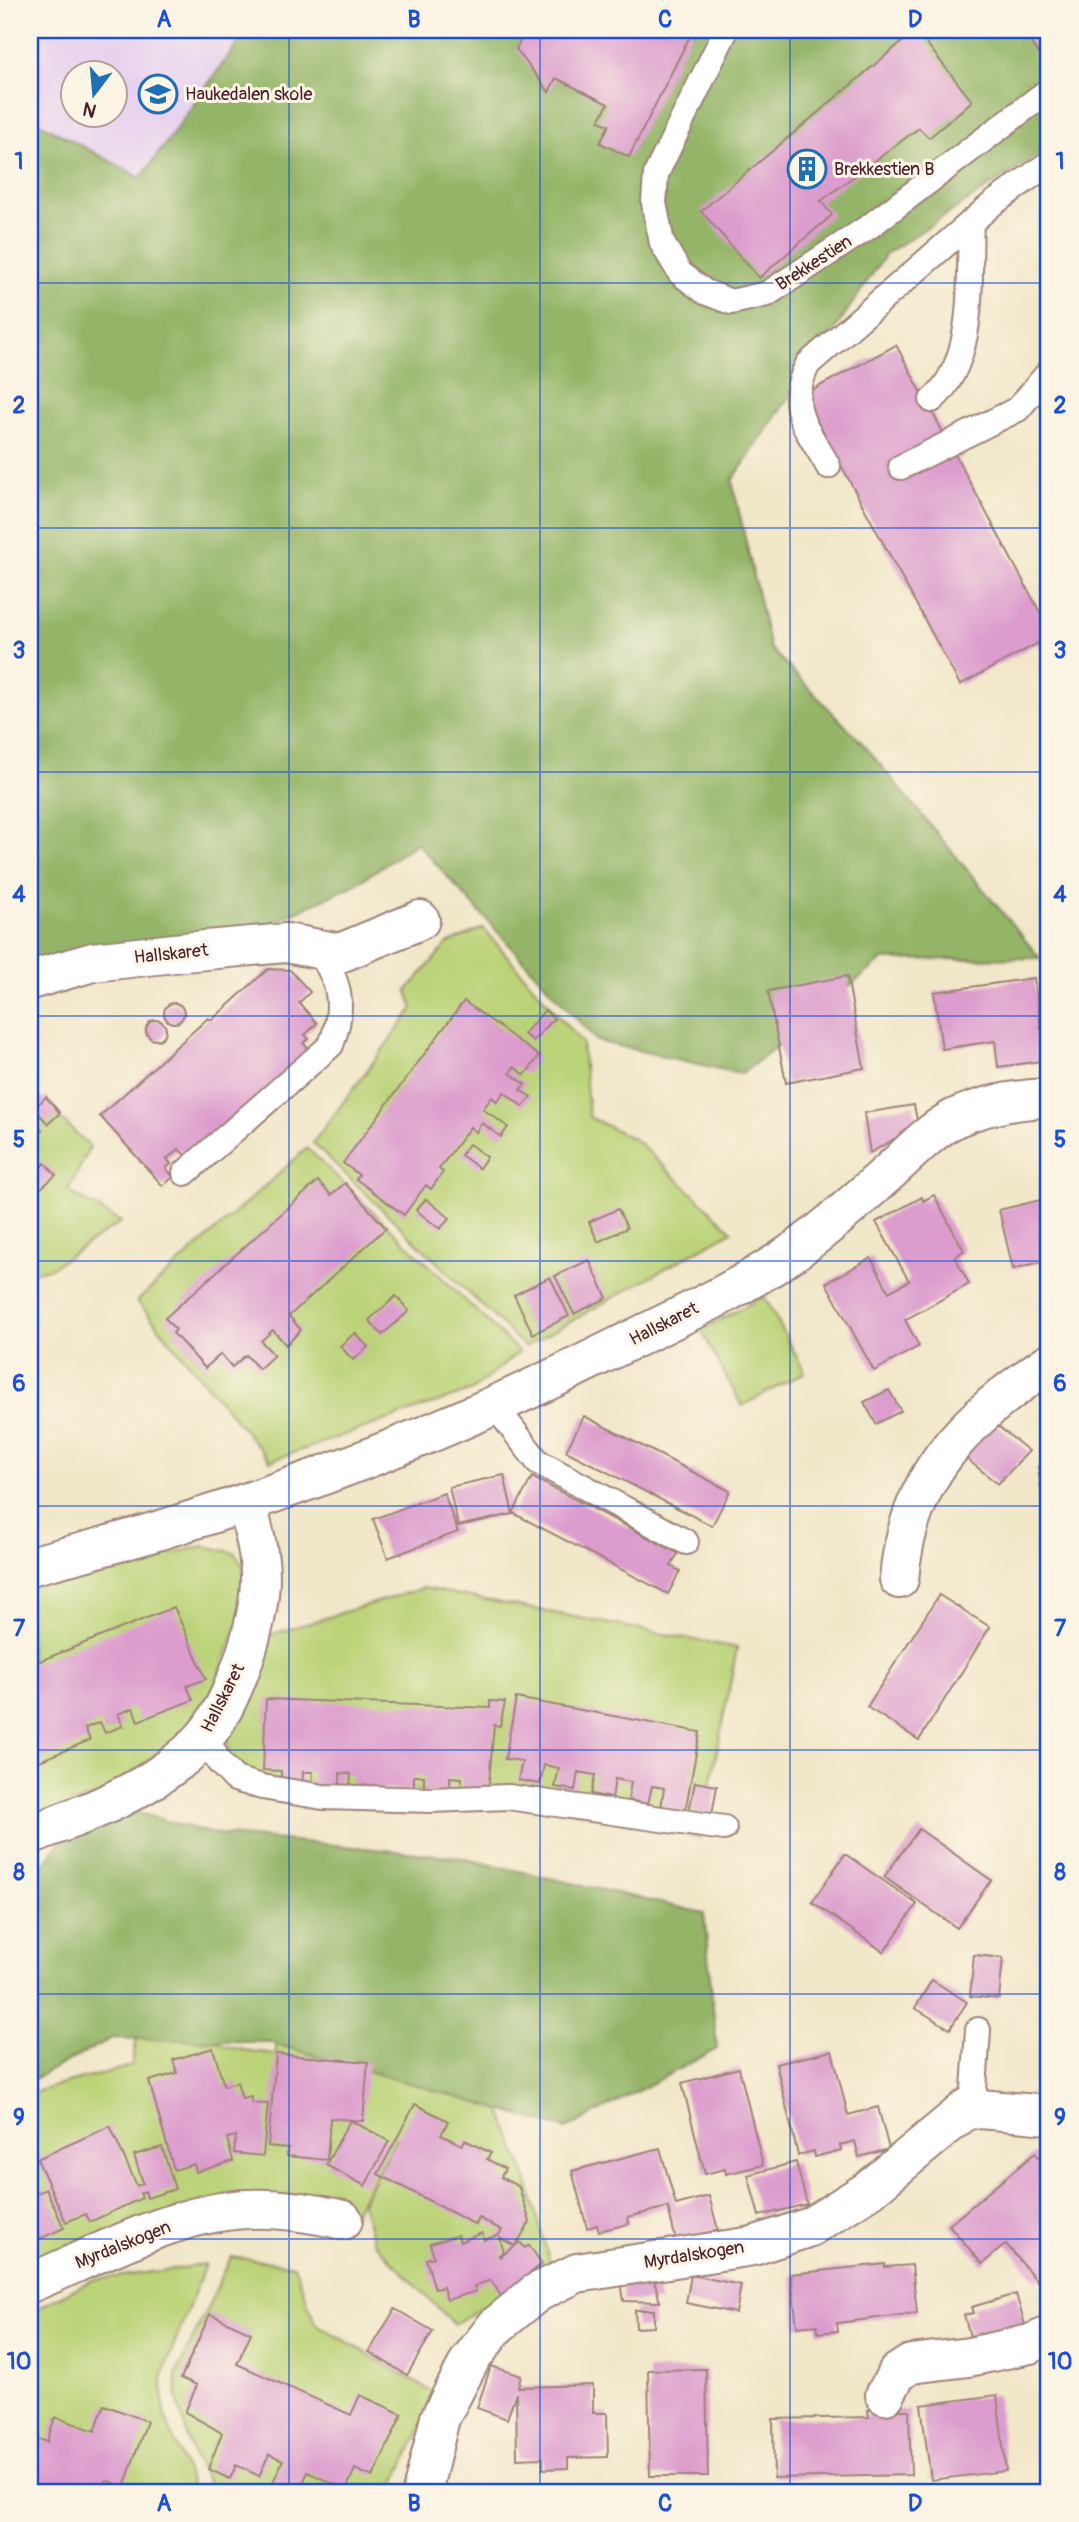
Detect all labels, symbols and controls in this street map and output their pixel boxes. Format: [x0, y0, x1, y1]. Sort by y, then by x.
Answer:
text: A [157, 5, 172, 34]
text: B [407, 5, 421, 34]
text: C [658, 5, 672, 34]
text: D [908, 5, 922, 34]
north arrow [60, 60, 130, 130]
school or university icon: Haukedalen skole [137, 73, 179, 115]
place label: Haukedalen skole [185, 83, 312, 106]
text: N [80, 96, 99, 123]
text: 1 [15, 147, 24, 176]
text: 1 [1056, 147, 1065, 176]
building icon: Brekkestien B [786, 148, 828, 190]
place label: Brekkestien B [834, 158, 934, 181]
street label: Brekkestien [772, 230, 856, 296]
text: 2 [13, 391, 26, 420]
text: 2 [1054, 391, 1067, 420]
text: 3 [13, 636, 25, 665]
text: 3 [1054, 636, 1066, 665]
text: 4 [12, 880, 26, 909]
text: 4 [1053, 880, 1067, 909]
street label: Hallskaret [133, 939, 210, 969]
text: 5 [13, 1125, 25, 1154]
text: 5 [1054, 1125, 1066, 1154]
street label: Hallskaret [626, 1297, 703, 1351]
text: 6 [12, 1369, 26, 1398]
text: 6 [1053, 1369, 1067, 1398]
text: 7 [13, 1614, 26, 1643]
text: 7 [1054, 1614, 1067, 1643]
street label: Hallskaret [196, 1659, 250, 1736]
text: 8 [13, 1858, 25, 1887]
text: 8 [1054, 1858, 1066, 1887]
text: 9 [13, 2103, 25, 2132]
text: 9 [1054, 2103, 1066, 2132]
street label: Myrdalskogen [72, 2215, 174, 2275]
street label: Myrdalskogen [642, 2236, 746, 2274]
text: 10 [7, 2347, 31, 2376]
text: 10 [1048, 2347, 1072, 2376]
text: A [157, 2489, 172, 2518]
text: B [407, 2489, 421, 2518]
text: C [658, 2489, 672, 2518]
text: D [908, 2489, 922, 2518]

